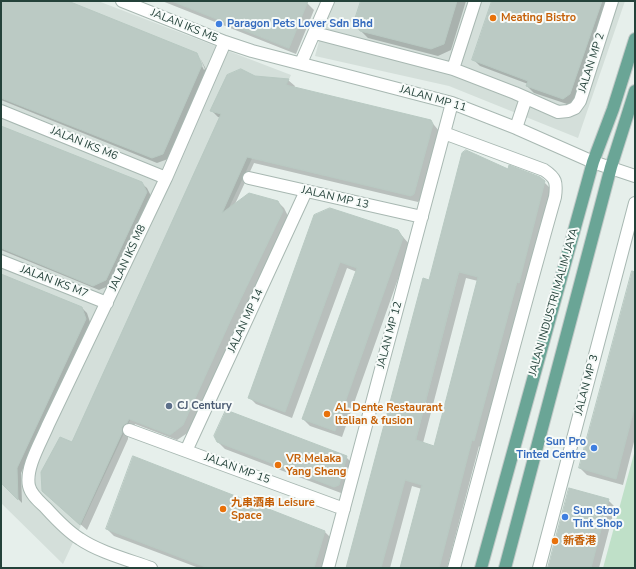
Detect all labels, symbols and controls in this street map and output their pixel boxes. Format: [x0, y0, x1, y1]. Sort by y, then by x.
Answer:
street label: JALAN IKS M5 [148, 7, 220, 45]
place label: Meating Bistro [501, 11, 576, 25]
marker: Meating Bistro [488, 13, 498, 23]
place label: Paragon Pets Lover Sdn Bhd [227, 17, 373, 31]
marker: Paragon Pets Lover Sdn Bhd [214, 19, 224, 29]
street label: JALAN MP 2 [576, 31, 608, 95]
street label: JALAN MP 11 [398, 83, 468, 115]
street label: JALAN IKS M6 [48, 125, 120, 163]
street label: JALAN MP 13 [300, 184, 370, 212]
street label: JALAN IKS M8 [107, 223, 149, 293]
street label: JALAN INDUSTRI MALIM JAYA [527, 227, 581, 377]
street label: JALAN IKS M7 [18, 263, 90, 301]
street label: JALAN MP 14 [225, 287, 267, 355]
street label: JALAN MP 12 [375, 300, 405, 370]
street label: JALAN MP 3 [573, 353, 601, 417]
place label: CJ Century [177, 399, 232, 413]
marker: CJ Century [164, 401, 174, 411]
place label: AL Dente Restaurant ltalian & fusion [335, 401, 442, 427]
marker: AL Dente Restaurant ltalian & fusion [322, 409, 332, 419]
place label: Sun Pro Tinted Centre [516, 435, 586, 461]
marker: Sun Pro Tinted Centre [589, 443, 599, 453]
street label: JALAN MP 15 [202, 451, 272, 487]
place label: VR Melaka Yang Sheng [286, 452, 346, 478]
marker: VR Melaka Yang Sheng [273, 460, 283, 470]
place label: 九串酒串 Leisure Space [231, 496, 315, 522]
marker: 九串酒串 Leisure Space [218, 504, 228, 514]
place label: Sun Stop Tint Shop [573, 504, 623, 530]
marker: Sun Stop Tint Shop [560, 512, 570, 522]
place label: 新香港 [563, 534, 596, 548]
marker: 新香港 [550, 536, 560, 546]

